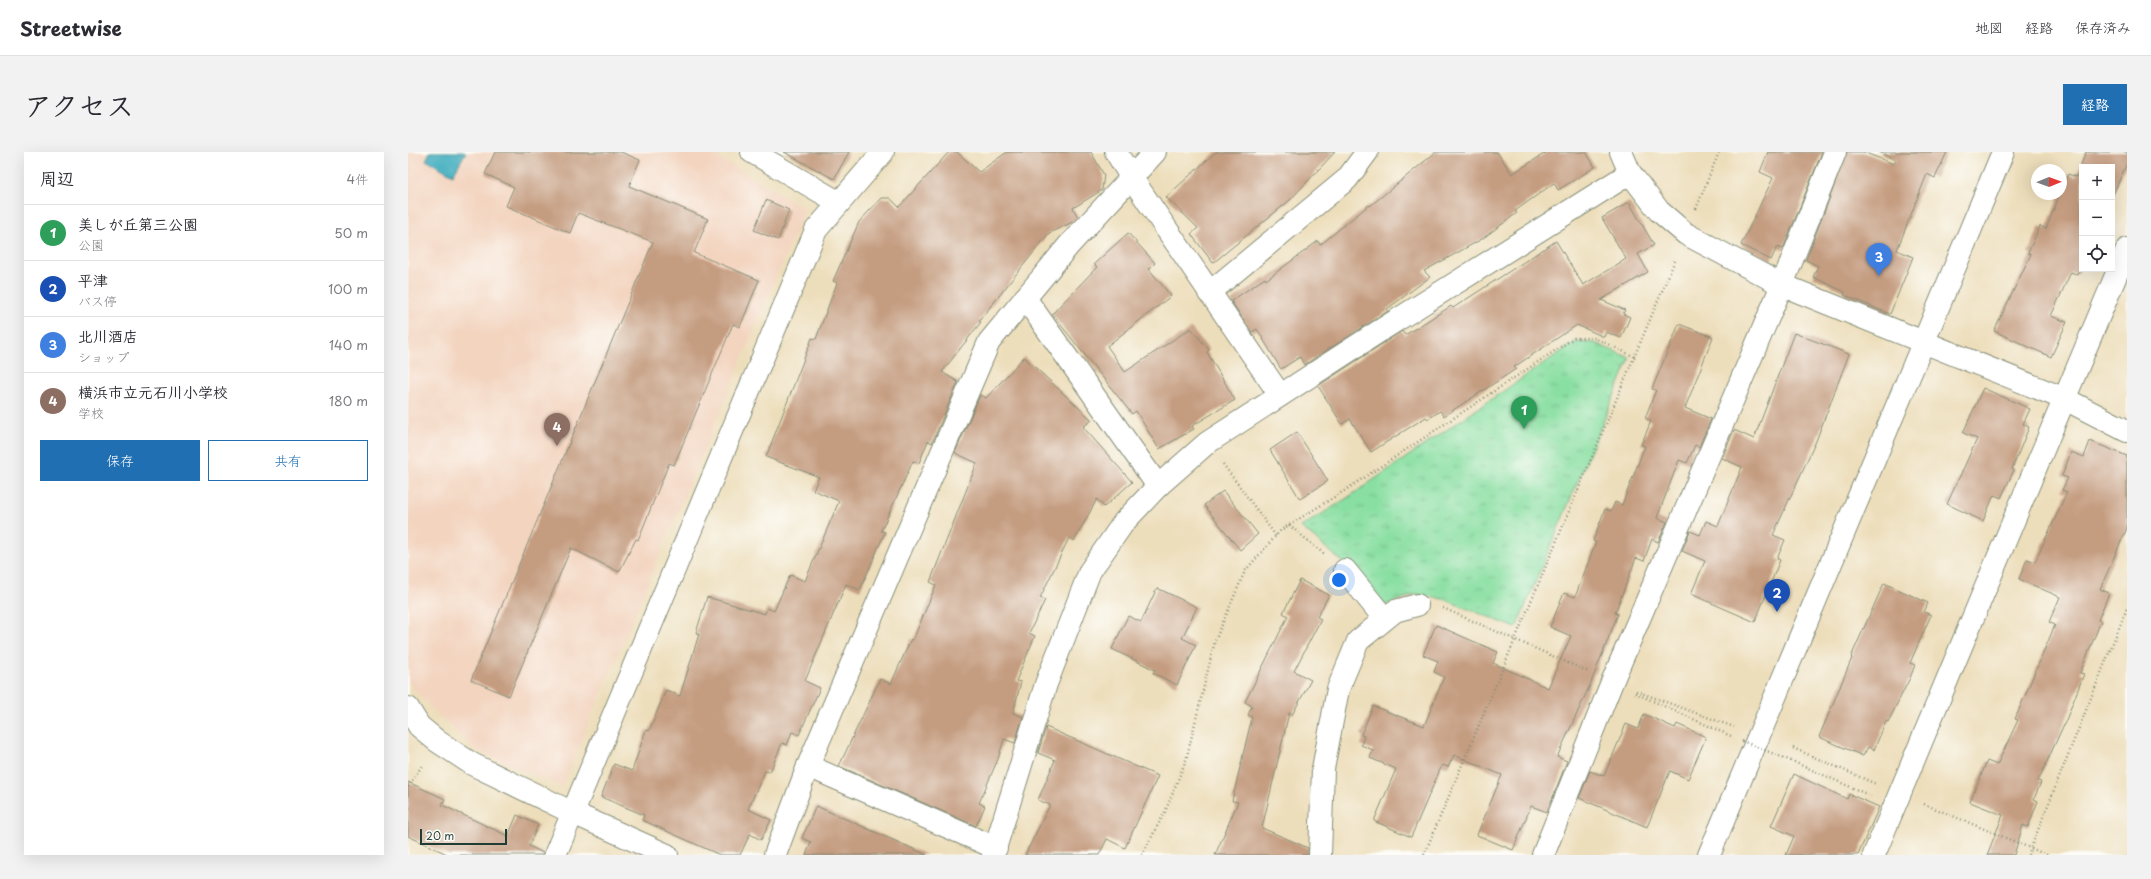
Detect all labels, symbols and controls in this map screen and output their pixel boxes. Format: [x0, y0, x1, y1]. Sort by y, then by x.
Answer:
text: Streetwise [20, 14, 122, 42]
text: 地図 [1975, 17, 2003, 38]
text: 経路 [2025, 17, 2053, 38]
text: 保存済み [2075, 17, 2131, 38]
text: アクセス [24, 83, 134, 126]
button: 経路 [2063, 84, 2127, 125]
north arrow [2031, 164, 2067, 200]
map controls [2079, 164, 2115, 272]
button: + [2079, 164, 2115, 200]
text: 周辺 [40, 165, 74, 191]
text: 4件 [346, 169, 368, 188]
button: − [2079, 200, 2115, 236]
text: 美しが丘第三公園 [78, 212, 198, 235]
text: 1 [50, 223, 56, 242]
text: 50 m [334, 223, 368, 242]
text: 公園 [78, 235, 104, 254]
button: locate [2079, 236, 2115, 272]
pin: 3 [1866, 243, 1892, 276]
text: 平津 [78, 268, 108, 291]
text: 2 [48, 279, 58, 298]
text: 100 m [328, 279, 368, 298]
text: バス停 [78, 291, 117, 310]
text: 北川酒店 [78, 324, 138, 347]
text: 3 [49, 335, 57, 354]
text: 140 m [329, 335, 368, 354]
text: ショップ [78, 347, 129, 366]
text: 横浜市立元石川小学校 [78, 380, 228, 403]
text: 4 [49, 391, 57, 410]
text: 180 m [329, 391, 368, 410]
pin: 1 [1511, 396, 1537, 429]
text: 学校 [78, 403, 104, 422]
pin: 4 [544, 413, 570, 446]
button: 保存 [40, 440, 200, 481]
button: 共有 [208, 440, 368, 481]
your location [1329, 570, 1349, 590]
pin: 2 [1764, 579, 1790, 612]
scale bar [420, 827, 507, 846]
text: 20 m [426, 827, 454, 844]

